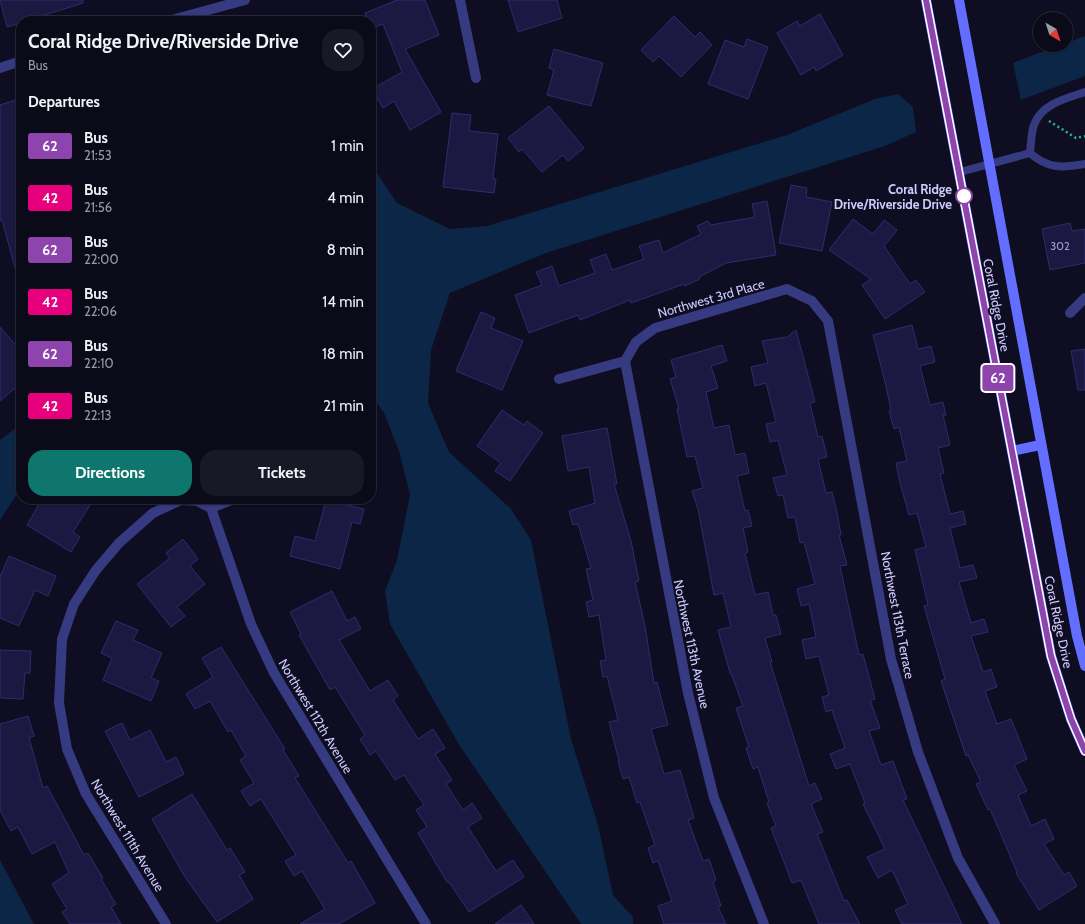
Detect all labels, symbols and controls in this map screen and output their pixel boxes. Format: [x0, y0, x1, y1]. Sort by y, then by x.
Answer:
north arrow [1033, 12, 1073, 52]
map controls [1033, 12, 1073, 52]
button: heart [322, 29, 364, 71]
text: Coral Ridge Drive/Riverside Drive [28, 30, 299, 53]
text: Bus [28, 57, 48, 73]
text: Departures [28, 93, 100, 111]
text: Bus [84, 129, 108, 147]
text: 62 [42, 137, 58, 155]
text: 1 min [331, 137, 364, 155]
text: 21:53 [84, 147, 112, 163]
text: Bus [84, 181, 108, 199]
place label: Coral Ridge Drive/Riverside Drive [834, 181, 952, 212]
marker: Coral Ridge Drive/Riverside Drive [955, 187, 973, 205]
text: 42 [42, 189, 58, 207]
text: 4 min [327, 189, 364, 207]
text: 21:56 [84, 199, 112, 215]
text: Bus [84, 233, 108, 251]
house number: 302 [1050, 239, 1070, 253]
text: 62 [42, 241, 58, 259]
text: 8 min [327, 241, 364, 259]
text: 22:00 [84, 251, 118, 267]
street label: Coral Ridge Drive [980, 257, 1014, 353]
street label: Northwest 3rd Place [656, 275, 767, 321]
text: Bus [84, 285, 108, 303]
text: 42 [42, 293, 58, 311]
text: 14 min [322, 293, 364, 311]
text: 22:06 [84, 303, 117, 319]
text: Bus [84, 337, 108, 355]
text: 62 [42, 345, 58, 363]
text: 18 min [322, 345, 364, 363]
text: 22:10 [84, 355, 114, 371]
line badge: 62 [980, 365, 1016, 391]
text: 62 [990, 369, 1006, 387]
text: Bus [84, 389, 108, 407]
text: 42 [42, 397, 58, 415]
text: 21 min [323, 397, 364, 415]
text: 22:13 [84, 407, 112, 423]
button: Directions [28, 450, 192, 496]
button: Tickets [200, 450, 364, 496]
street label: Northwest 113th Terrace [878, 550, 918, 680]
street label: Coral Ridge Drive [1041, 574, 1077, 670]
street label: Northwest 113th Avenue [671, 578, 714, 710]
street label: Northwest 112th Avenue [275, 656, 357, 777]
street label: Northwest 111th Avenue [88, 776, 168, 895]

